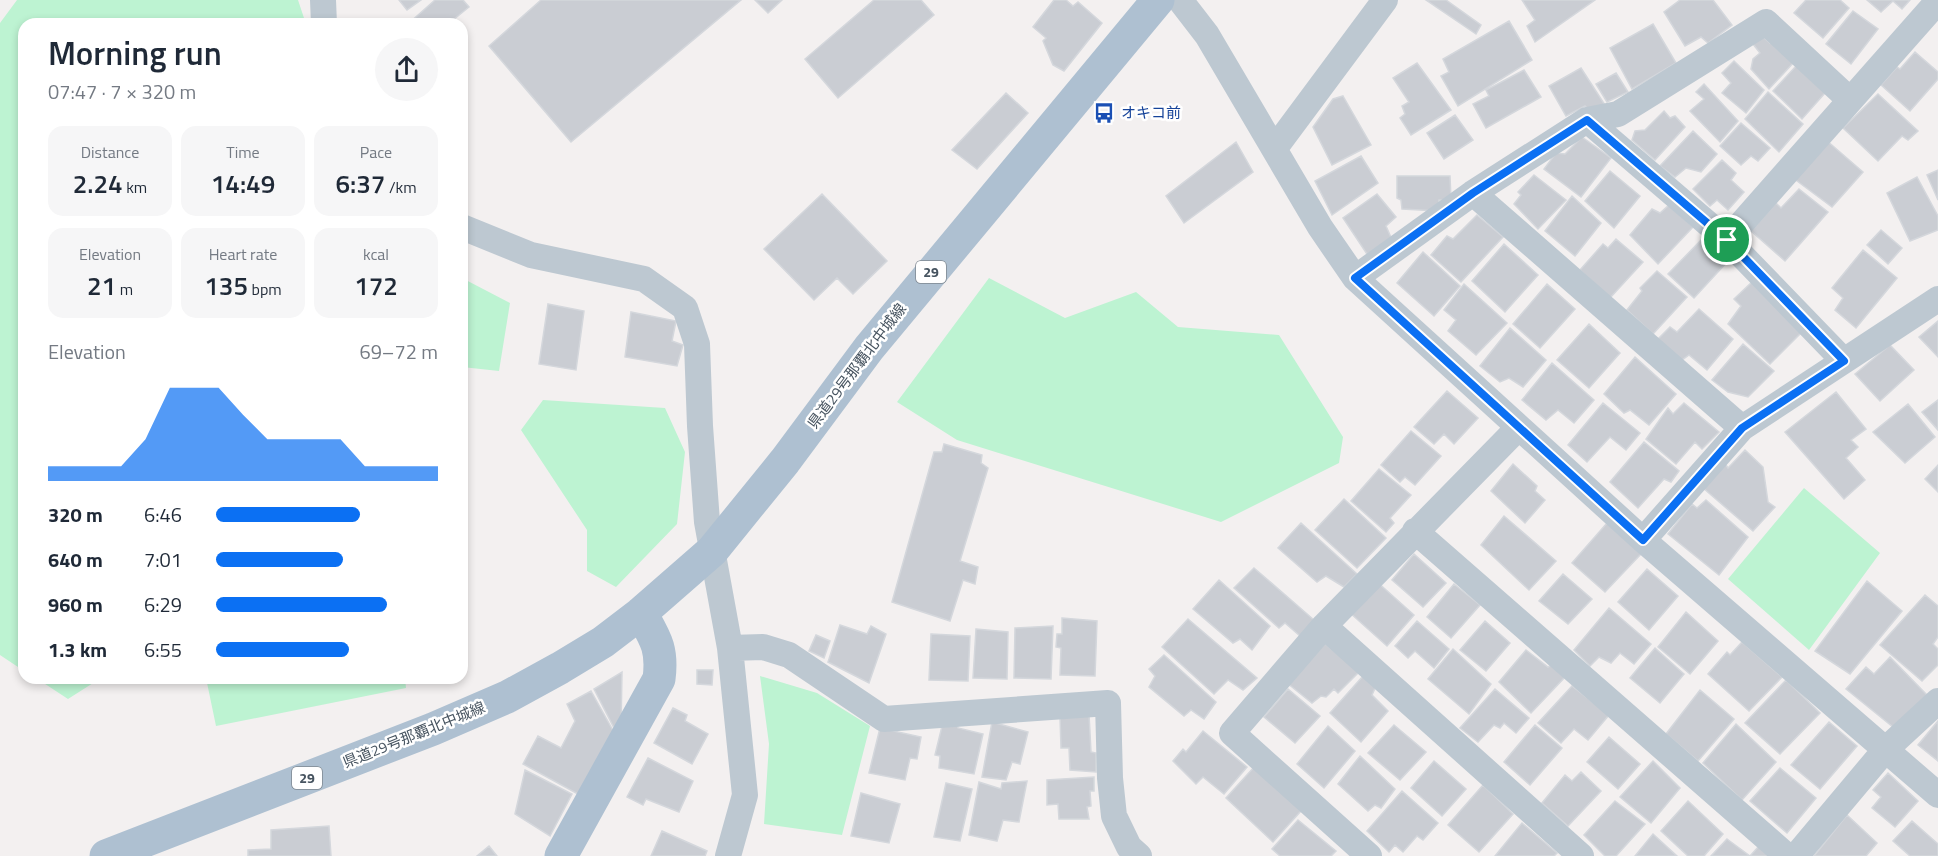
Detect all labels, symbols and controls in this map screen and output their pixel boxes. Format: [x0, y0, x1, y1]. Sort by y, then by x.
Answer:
text: Morning run [48, 28, 222, 78]
button: share [375, 38, 438, 101]
text: 07:47 · 7 × 320 m [48, 76, 196, 107]
bus stop icon: オキコ前 [1092, 101, 1116, 125]
place label: オキコ前 [1121, 101, 1181, 124]
text: Distance [81, 140, 139, 164]
text: Time [226, 140, 260, 164]
text: Pace [360, 140, 392, 164]
text: 2.24 [73, 164, 123, 203]
text: 14:49 [211, 164, 275, 203]
text: 6:37 [335, 164, 385, 203]
text: km [123, 175, 147, 199]
text: /km [385, 175, 417, 199]
pin [1701, 214, 1752, 265]
icon: arrive [1710, 223, 1743, 256]
text: Elevation [79, 242, 141, 266]
text: Heart rate [209, 242, 277, 266]
text: kcal [363, 242, 389, 266]
road number: 29 [916, 261, 946, 283]
text: 21 [87, 266, 116, 305]
text: 135 [204, 266, 248, 305]
text: 172 [354, 266, 398, 305]
text: m [116, 277, 133, 301]
text: bpm [248, 277, 282, 301]
street label: 県道29号那覇北中城線 [802, 298, 911, 433]
text: Elevation [48, 336, 126, 367]
text: 69–72 m [359, 336, 438, 367]
text: 320 m [48, 499, 103, 530]
text: 6:46 [144, 499, 182, 530]
text: 640 m [48, 544, 103, 575]
text: 7:01 [144, 544, 182, 575]
text: 960 m [48, 589, 103, 620]
text: 6:29 [144, 589, 182, 620]
text: 1.3 km [48, 634, 107, 665]
text: 6:55 [144, 634, 182, 665]
street label: 県道29号那覇北中城線 [339, 695, 488, 774]
road number: 29 [292, 767, 322, 789]

